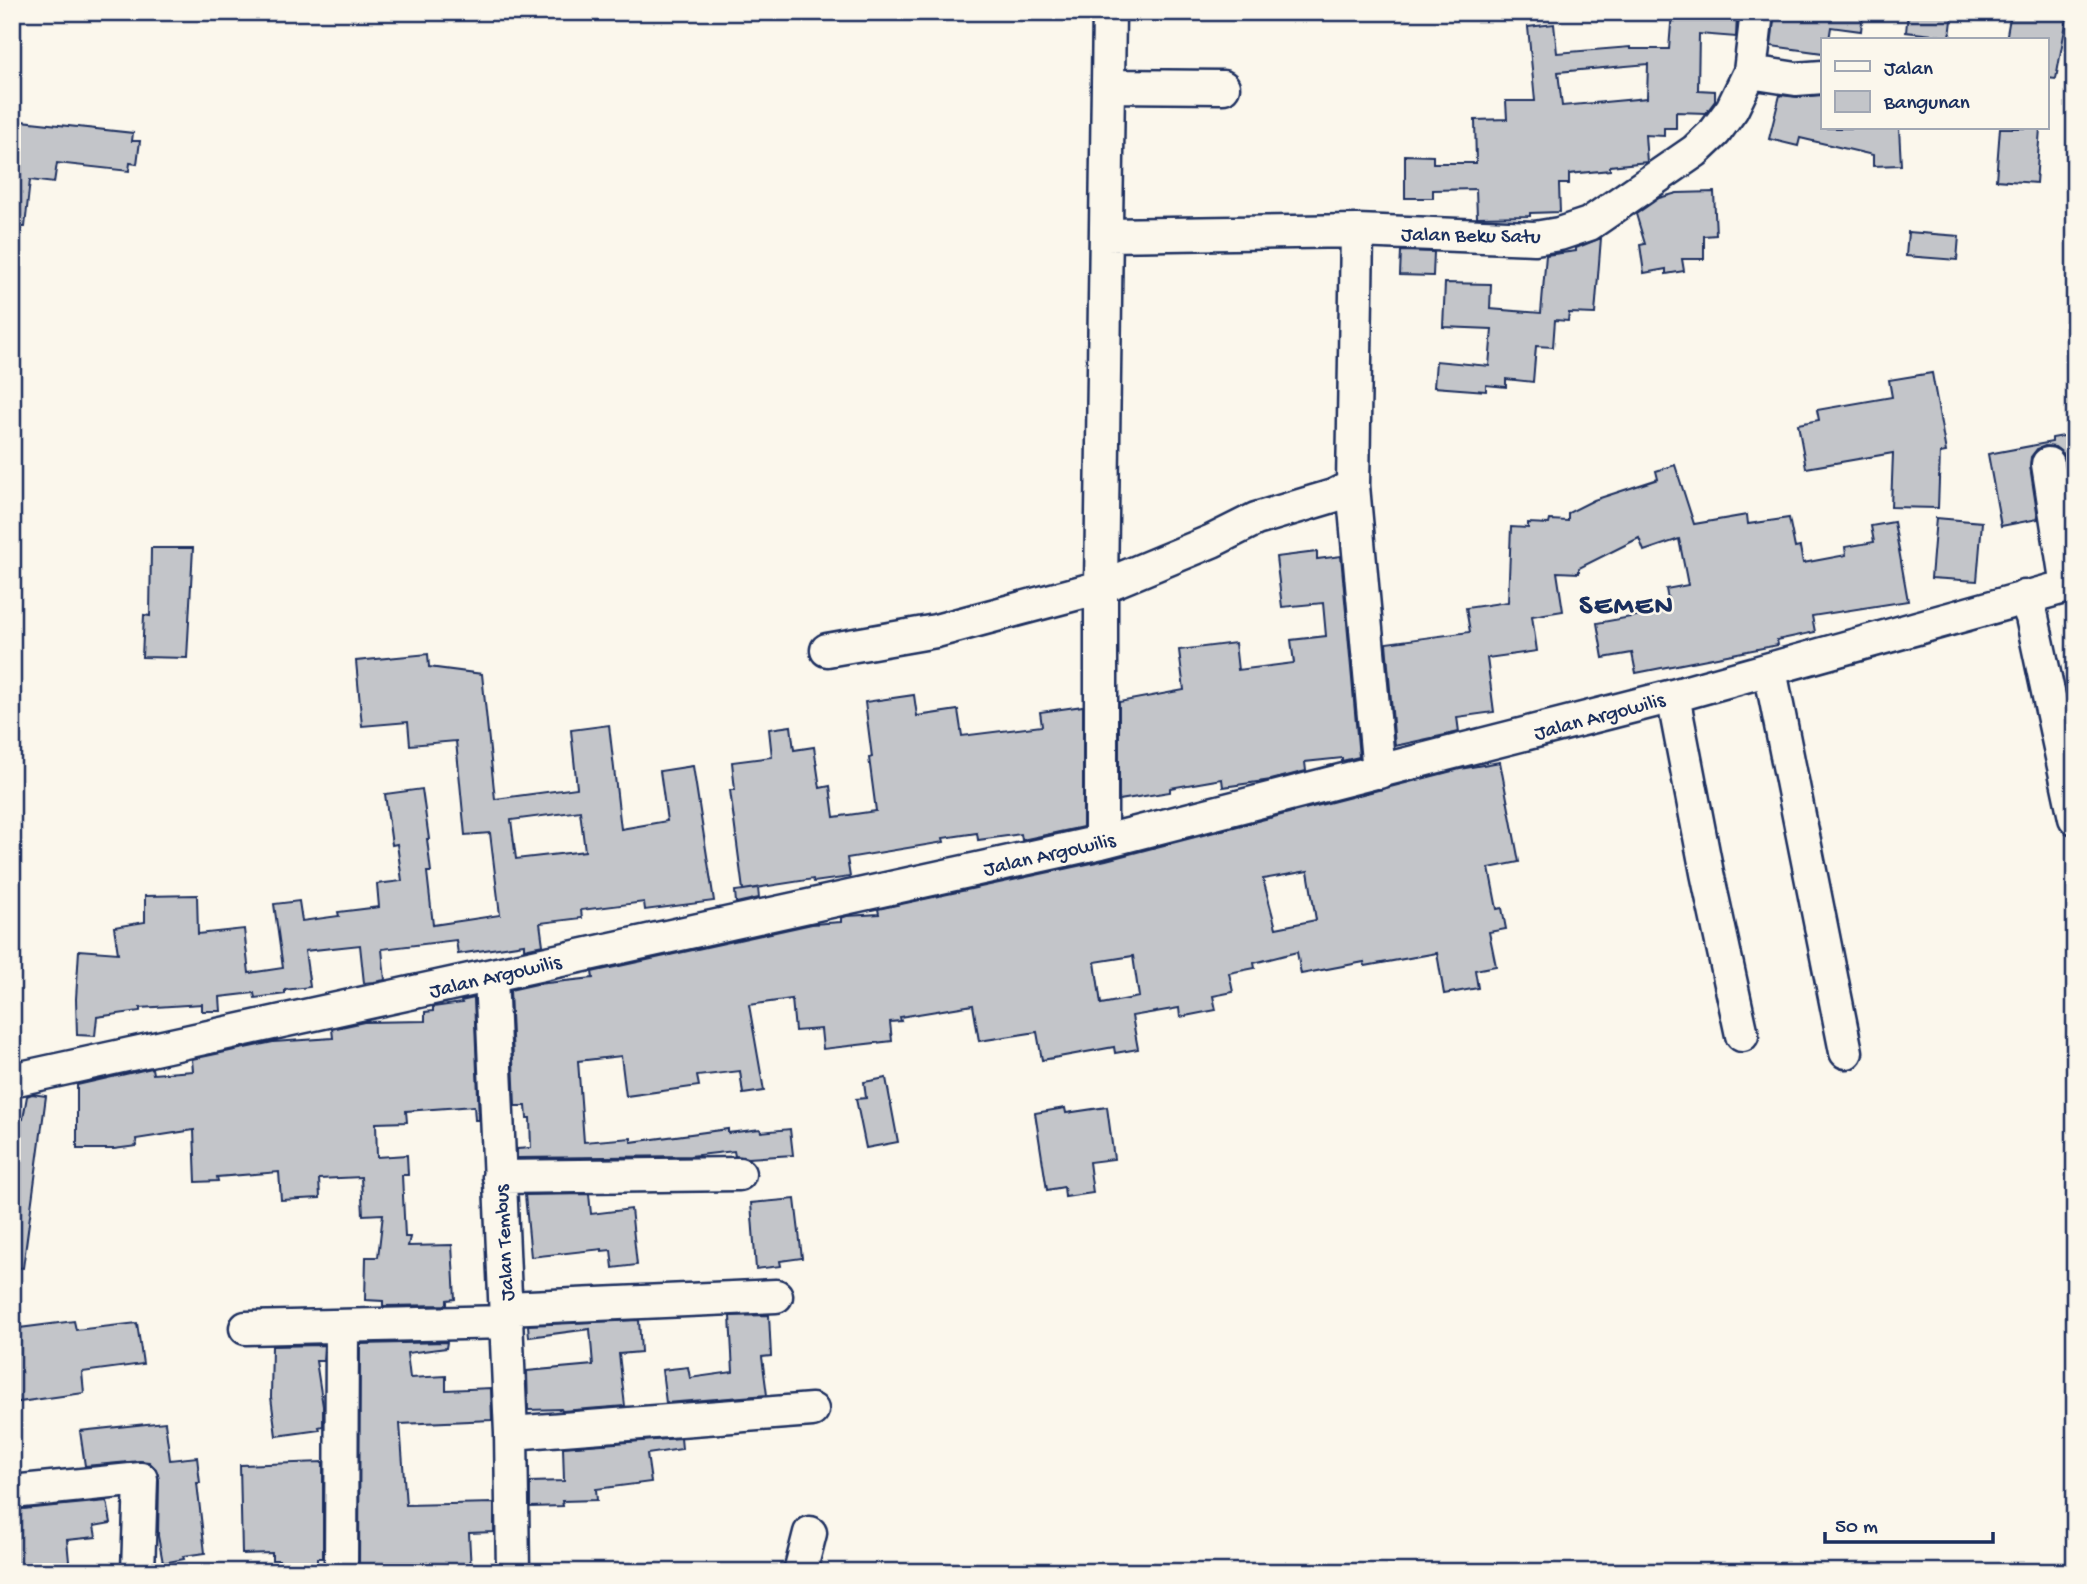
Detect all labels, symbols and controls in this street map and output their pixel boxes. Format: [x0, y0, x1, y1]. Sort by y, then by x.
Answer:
legend [1821, 38, 2048, 130]
text: Jalan [1884, 58, 1933, 83]
text: Bangunan [1883, 92, 1970, 117]
street label: Jalan Beku Satu [1401, 224, 1541, 251]
district label: SEMEN [1579, 591, 1675, 624]
street label: Jalan Argowilis [1532, 689, 1669, 748]
street label: Jalan Argowilis [981, 829, 1119, 884]
street label: Jalan Argowilis [427, 951, 565, 1006]
street label: Jalan Tembus [491, 1183, 522, 1302]
scale bar [1825, 1500, 1993, 1544]
text: 50 m [1835, 1516, 1878, 1541]

